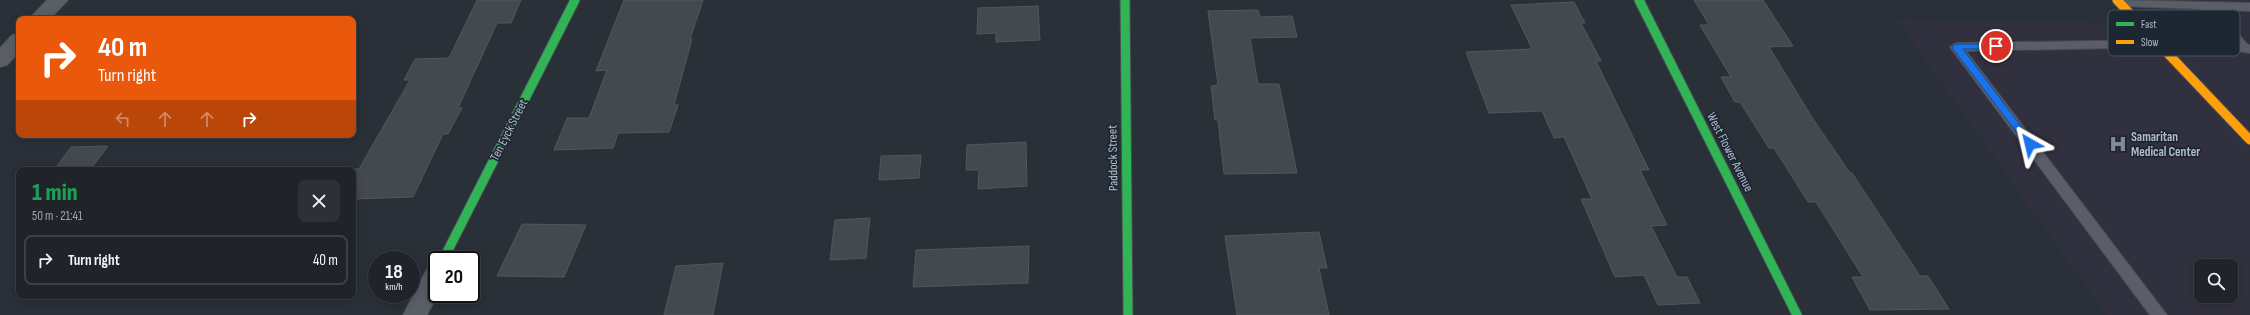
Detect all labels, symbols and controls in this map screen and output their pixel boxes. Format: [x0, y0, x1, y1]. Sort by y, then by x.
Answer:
legend [2108, 10, 2240, 56]
text: Fast [2141, 18, 2157, 31]
pin [1979, 29, 2013, 63]
text: 40 m [98, 31, 147, 64]
icon: right [32, 32, 84, 84]
icon: arrive [1985, 35, 2007, 57]
text: Slow [2141, 36, 2158, 49]
text: Turn right [98, 65, 156, 86]
street label: Ten Eyck Street [487, 96, 531, 164]
icon: left [112, 108, 134, 130]
icon: ahead [154, 108, 176, 130]
icon: ahead [196, 108, 218, 130]
icon: right [238, 108, 260, 130]
street label: West Flower Avenue [1703, 110, 1757, 194]
position arrow [2009, 123, 2051, 165]
street label: Paddock Street [1104, 125, 1122, 191]
place label: Samaritan Medical Center [2131, 129, 2200, 160]
hospital icon: Samaritan Medical Center [2108, 134, 2128, 154]
text: 1 min [32, 178, 78, 207]
button: close [298, 180, 340, 222]
text: 50 m · 21:41 [32, 208, 83, 224]
icon: right [34, 249, 56, 271]
text: Turn right [68, 251, 120, 270]
text: 40 m [313, 251, 338, 270]
speed limit sign: 20 [428, 251, 480, 303]
map controls [2194, 259, 2238, 303]
button: search [2194, 259, 2238, 303]
text: 18 [385, 260, 403, 284]
text: km/h [385, 281, 403, 293]

